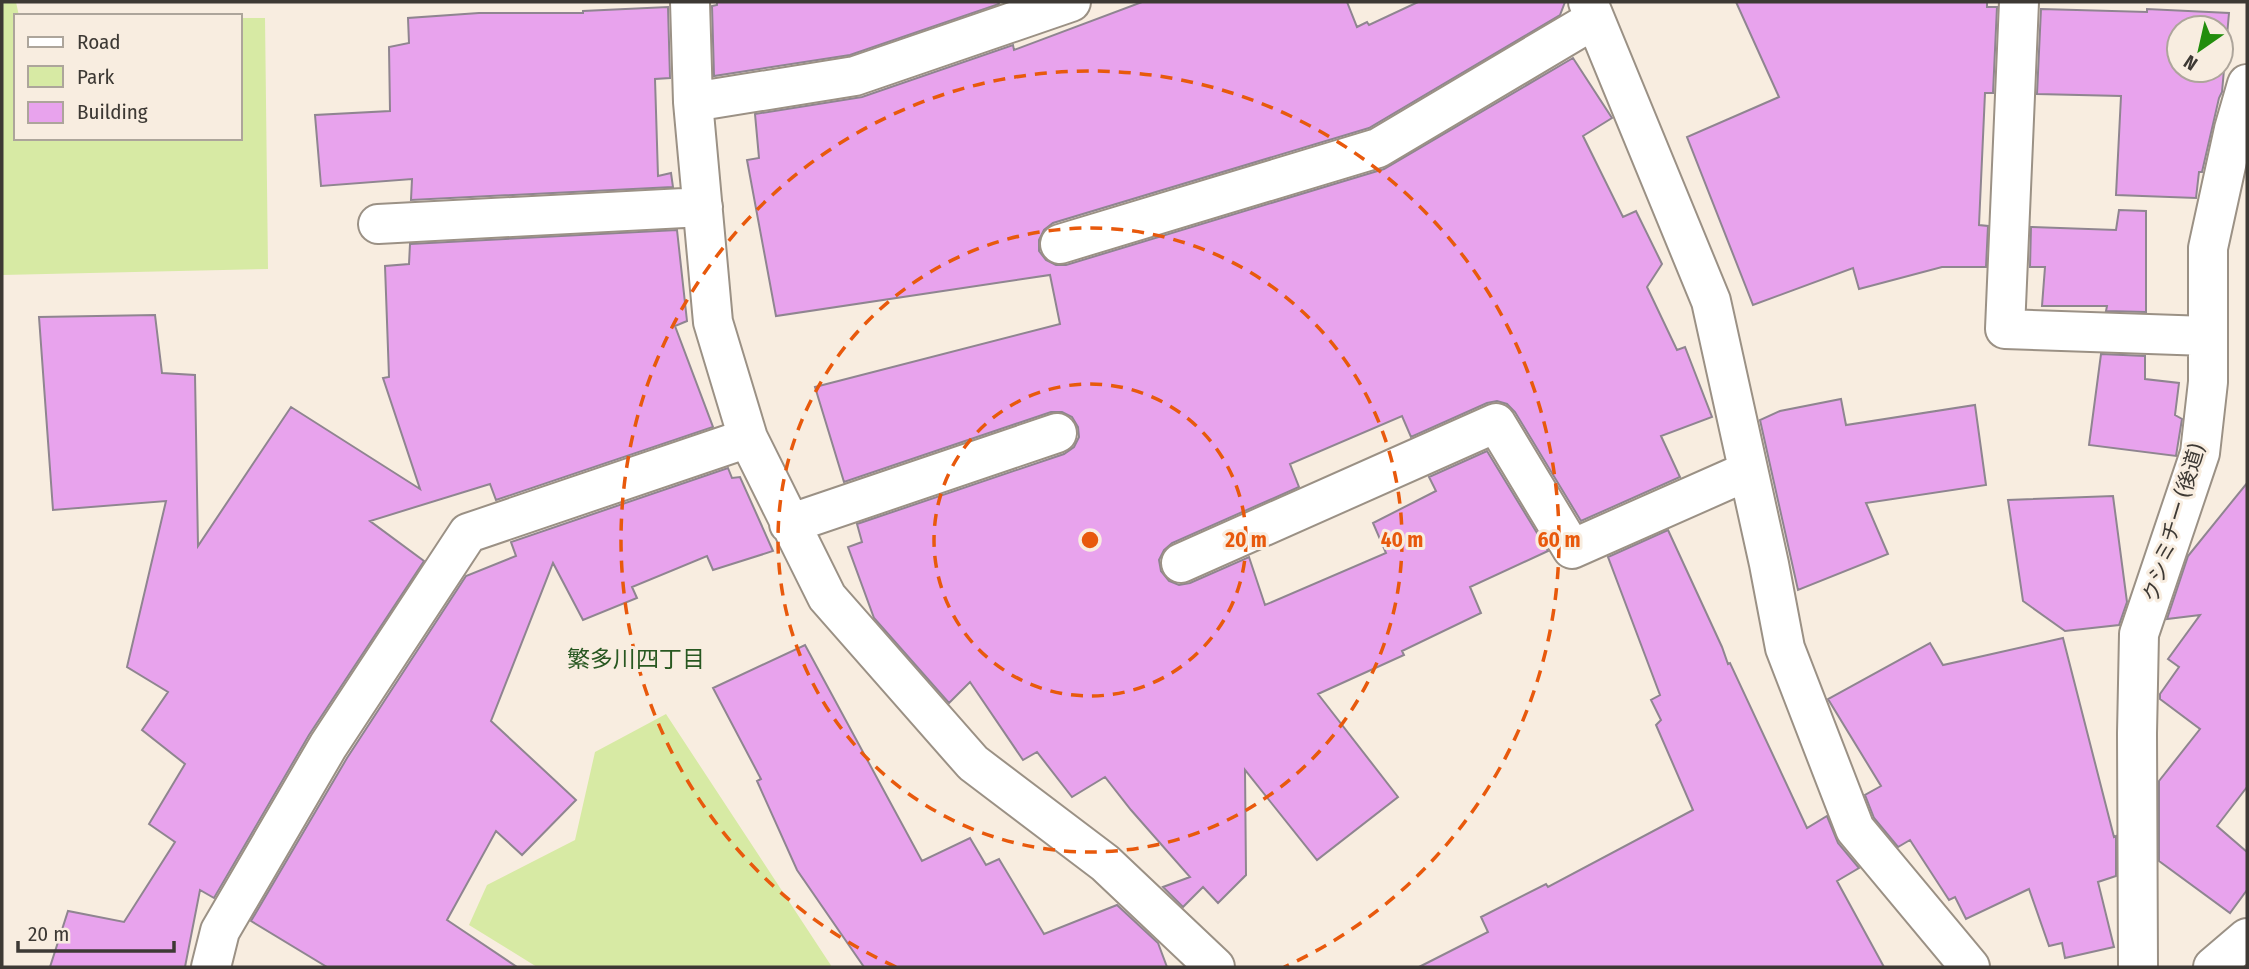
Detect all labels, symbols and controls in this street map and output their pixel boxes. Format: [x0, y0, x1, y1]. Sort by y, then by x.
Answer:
legend [14, 14, 242, 140]
north arrow [2165, 14, 2235, 84]
text: Road [77, 29, 121, 55]
text: N [2180, 50, 2202, 75]
text: Park [77, 64, 115, 90]
text: Building [77, 99, 148, 125]
street label: クシミチー (後道) [2138, 441, 2210, 605]
text: 20 m [1224, 527, 1267, 553]
text: 40 m [1381, 527, 1423, 553]
text: 60 m [1538, 527, 1580, 553]
centre of rings [1078, 528, 1102, 552]
district label: 繁多川四丁目 [567, 645, 705, 673]
scale bar [18, 909, 173, 953]
text: 20 m [28, 921, 69, 947]

